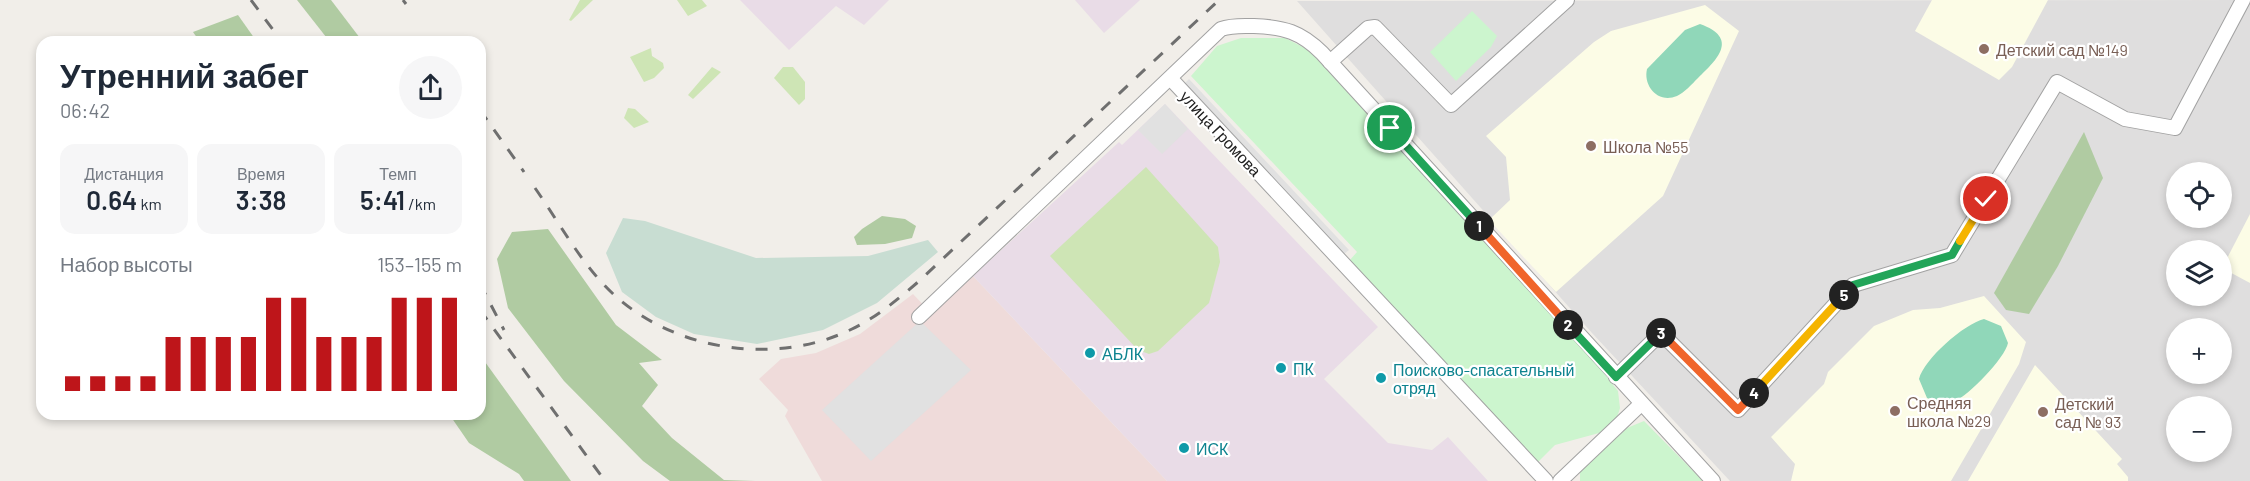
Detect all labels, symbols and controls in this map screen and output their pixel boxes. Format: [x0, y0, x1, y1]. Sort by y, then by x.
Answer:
place label: Детский сад №149 [1996, 40, 2128, 59]
marker: Детский сад №149 [1977, 42, 1991, 56]
text: Утренний забег [60, 55, 309, 95]
button: share [399, 56, 462, 119]
street label: улица Громова [1177, 86, 1265, 180]
text: 06:42 [60, 98, 110, 122]
pin [1364, 102, 1415, 153]
icon: arrive [1373, 111, 1406, 144]
place label: Школа №55 [1603, 137, 1688, 156]
marker: Школа №55 [1584, 139, 1598, 153]
map controls [2166, 162, 2232, 462]
button: locate [2166, 162, 2232, 228]
text: Дистанция [84, 164, 164, 183]
text: Время [237, 164, 285, 183]
text: Темп [379, 164, 417, 183]
pin [1960, 173, 2011, 224]
icon: check [1969, 182, 2002, 215]
text: 0.64 [86, 184, 137, 215]
text: 3:38 [236, 184, 286, 215]
text: 5:41 [360, 184, 405, 215]
text: km [137, 194, 162, 213]
text: /km [405, 194, 436, 213]
pin: 1 [1464, 211, 1494, 241]
text: 1 [1476, 216, 1482, 235]
button: layers [2166, 240, 2232, 306]
text: Набор высоты [60, 252, 193, 276]
text: 153–155 m [377, 252, 462, 276]
pin: 5 [1829, 280, 1859, 310]
text: 5 [1840, 285, 1848, 304]
pin: 2 [1553, 310, 1583, 340]
text: 2 [1564, 315, 1572, 334]
pin: 3 [1646, 318, 1676, 348]
button: + [2166, 318, 2232, 384]
text: 3 [1657, 323, 1665, 342]
place label: АБЛК [1102, 344, 1144, 363]
marker: АБЛК [1083, 346, 1097, 360]
place label: ПК [1293, 359, 1315, 378]
place label: Поисково-спасательный отряд [1393, 360, 1575, 397]
marker: ПК [1274, 361, 1288, 375]
marker: Поисково-спасательный отряд [1374, 371, 1388, 385]
pin: 4 [1739, 378, 1769, 408]
text: 4 [1749, 383, 1759, 402]
place label: Средняя школа №29 [1907, 393, 1991, 430]
place label: Детский сад № 93 [2055, 394, 2121, 431]
button: − [2166, 396, 2232, 462]
marker: Средняя школа №29 [1888, 404, 1902, 418]
marker: Детский сад № 93 [2036, 405, 2050, 419]
place label: ИСК [1196, 439, 1229, 458]
marker: ИСК [1177, 441, 1191, 455]

